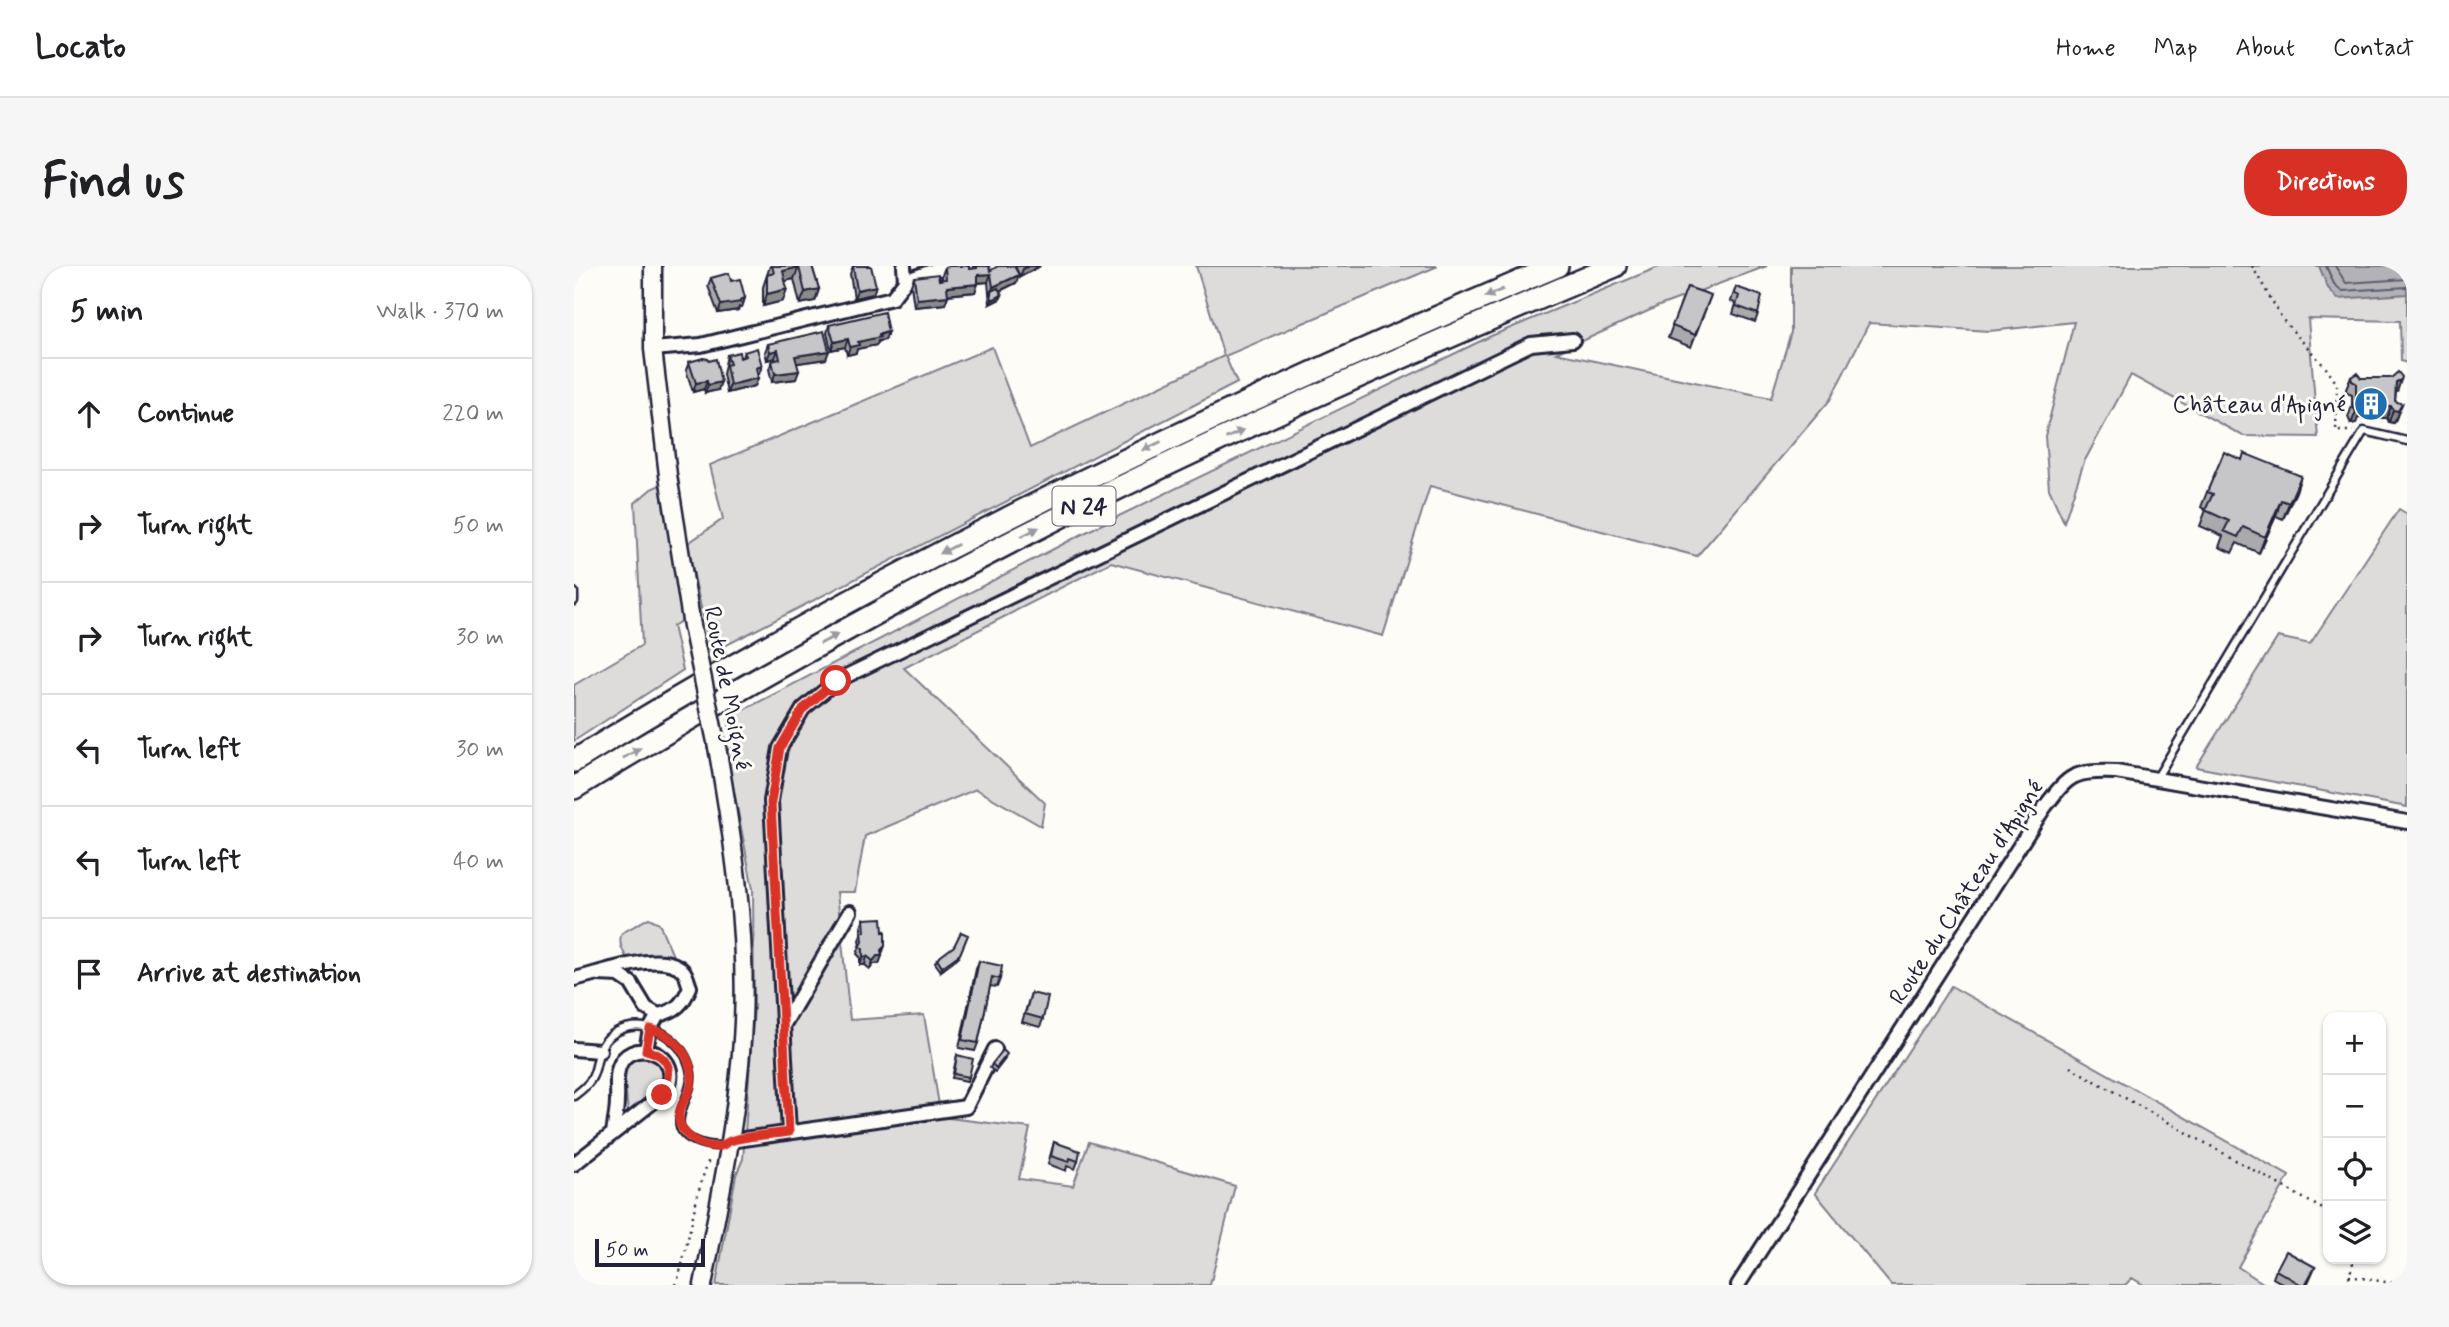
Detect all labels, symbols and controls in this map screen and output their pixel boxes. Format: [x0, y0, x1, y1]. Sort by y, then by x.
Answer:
text: Locato [35, 26, 126, 70]
text: Home [2056, 33, 2116, 64]
text: Map [2154, 33, 2198, 64]
text: About [2236, 33, 2295, 64]
text: Contact [2333, 33, 2414, 64]
button: Directions [2244, 149, 2407, 216]
text: Find us [42, 150, 185, 215]
one-way arrow [1484, 287, 1504, 299]
text: 5 min [70, 292, 144, 331]
text: Walk · 370 m [376, 297, 504, 327]
building icon: Château d'Apigné [2352, 385, 2390, 423]
place label: Château d'Apigné [2172, 390, 2346, 424]
icon: ahead [70, 395, 108, 433]
text: Continue [137, 397, 234, 431]
text: 220 m [442, 399, 504, 429]
one-way arrow [1225, 428, 1245, 440]
one-way arrow [1142, 441, 1162, 452]
road number: N 24 [1052, 486, 1116, 526]
icon: right [70, 507, 108, 545]
text: Turn right [137, 509, 253, 543]
text: 50 m [453, 511, 504, 541]
one-way arrow [1020, 527, 1040, 538]
one-way arrow [939, 543, 959, 554]
street label: Route de Moigné [693, 604, 758, 774]
icon: right [70, 619, 108, 657]
text: Turn right [137, 621, 253, 655]
text: 30 m [456, 623, 504, 653]
one-way arrow [820, 633, 839, 645]
route start [820, 665, 851, 696]
icon: left [70, 731, 108, 769]
text: Turn left [137, 733, 241, 767]
text: 30 m [456, 735, 504, 765]
one-way arrow [623, 747, 642, 759]
street label: Route du Château d'Apigné [1883, 774, 2054, 1013]
icon: left [70, 843, 108, 881]
text: Turn left [137, 845, 241, 879]
text: 40 m [453, 847, 504, 877]
icon: arrive [70, 955, 108, 993]
text: Arrive at destination [137, 957, 361, 991]
map controls [2323, 1012, 2386, 1264]
button: + [2323, 1012, 2386, 1075]
button: − [2323, 1075, 2386, 1138]
route end [646, 1079, 677, 1110]
button: locate [2323, 1138, 2386, 1201]
button: layers [2323, 1201, 2386, 1264]
scale bar [595, 1236, 705, 1268]
text: 50 m [606, 1238, 649, 1263]

